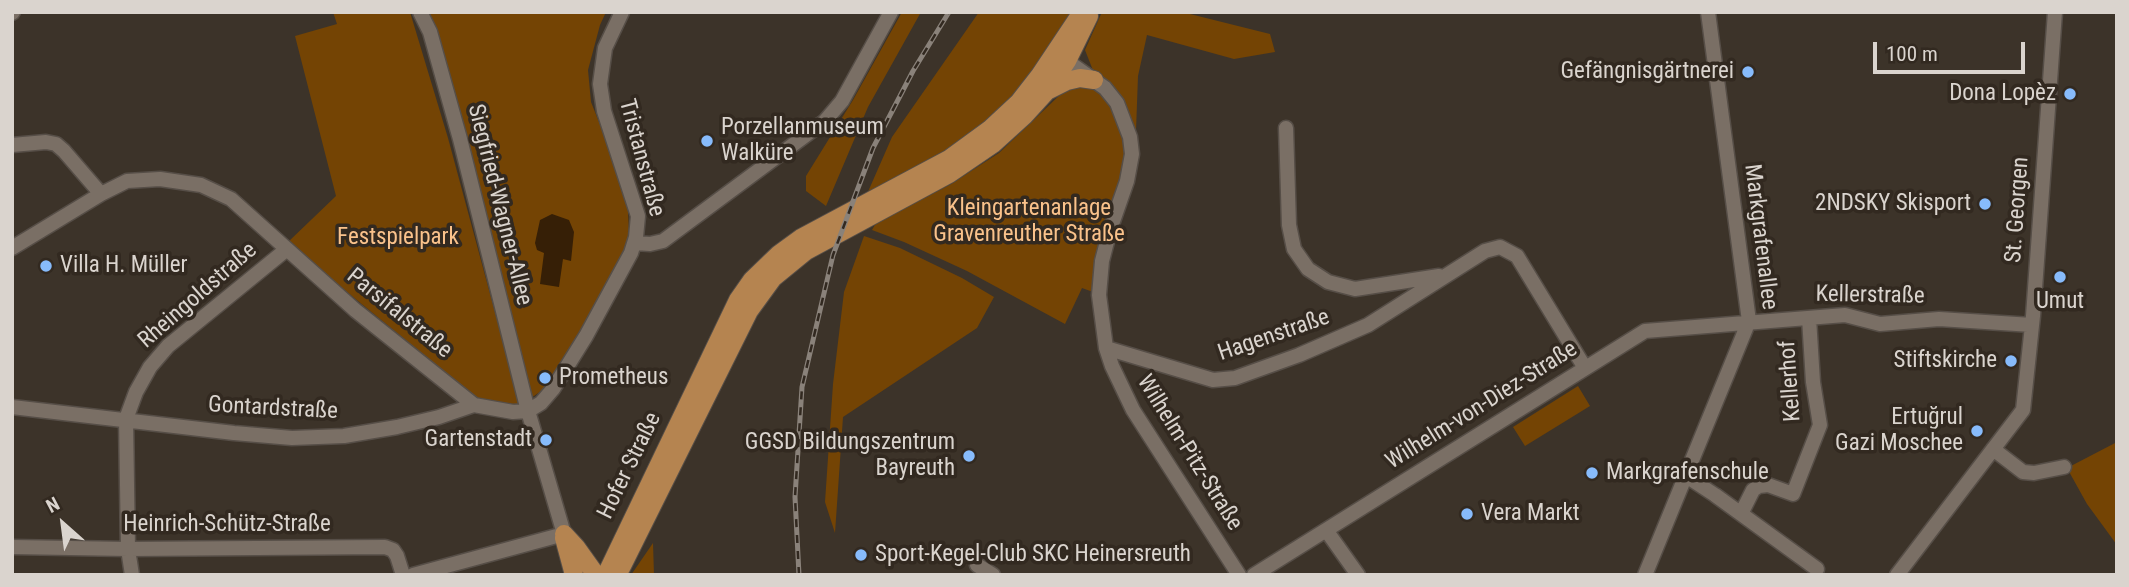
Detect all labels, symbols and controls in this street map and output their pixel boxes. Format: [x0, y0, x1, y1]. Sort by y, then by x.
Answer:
scale bar [1877, 28, 2029, 72]
text: 100 m [1886, 42, 1938, 66]
place label: Gefängnisgärtnerei [1560, 58, 1734, 86]
marker: Gefängnisgärtnerei [1740, 64, 1756, 80]
place label: Dona Lopèz [1949, 80, 2056, 108]
marker: Dona Lopèz [2062, 86, 2078, 102]
street label: Tristanstraße [612, 96, 670, 220]
street label: Siegfried-Wagner-Allee [461, 102, 537, 308]
place label: Porzellanmuseum Walküre [721, 114, 884, 168]
marker: Porzellanmuseum Walküre [699, 133, 715, 149]
street label: St. Georgen [2001, 156, 2035, 264]
street label: Markgrafenallee [1737, 163, 1783, 311]
place label: 2NDSKY Skisport [1815, 190, 1971, 218]
park label: Kleingartenanlage Gravenreuther Straße [933, 195, 1125, 249]
marker: 2NDSKY Skisport [1977, 196, 1993, 212]
park label: Festspielpark [337, 224, 459, 252]
street label: Rheingoldstraße [133, 237, 263, 355]
place label: Villa H. Müller [60, 252, 187, 280]
marker: Villa H. Müller [38, 258, 54, 274]
street label: Parsifalstraße [341, 263, 457, 365]
marker: Umut [2052, 269, 2068, 285]
street label: Kellerstraße [1815, 281, 1925, 311]
place label: Umut [2036, 288, 2084, 316]
street label: Hagenstraße [1215, 304, 1333, 368]
street label: Wilhelm-von-Diez-Straße [1381, 336, 1583, 476]
street label: Kellerhof [1774, 339, 1808, 423]
place label: Stiftskirche [1893, 347, 1997, 375]
marker: Stiftskirche [2003, 353, 2019, 369]
place label: Prometheus [559, 364, 668, 392]
marker: Prometheus [537, 370, 553, 386]
street label: Wilhelm-Pitz-Straße [1130, 370, 1248, 536]
street label: Gontardstraße [207, 392, 339, 426]
place label: Ertuğrul Gazi Moschee [1835, 404, 1963, 458]
street label: Hofer Straße [592, 408, 668, 524]
marker: Ertuğrul Gazi Moschee [1969, 423, 1985, 439]
place label: Gartenstadt [425, 426, 532, 454]
place label: GGSD Bildungszentrum Bayreuth [745, 429, 955, 483]
marker: Gartenstadt [538, 432, 554, 448]
marker: GGSD Bildungszentrum Bayreuth [961, 448, 977, 464]
place label: Markgrafenschule [1606, 459, 1769, 487]
marker: Markgrafenschule [1584, 465, 1600, 481]
north arrow [28, 489, 98, 559]
text: N [42, 492, 63, 518]
place label: Vera Markt [1481, 500, 1580, 528]
marker: Vera Markt [1459, 506, 1475, 522]
street label: Heinrich-Schütz-Straße [123, 511, 331, 539]
place label: Sport-Kegel-Club SKC Heinersreuth [875, 541, 1191, 569]
marker: Sport-Kegel-Club SKC Heinersreuth [853, 547, 869, 563]

